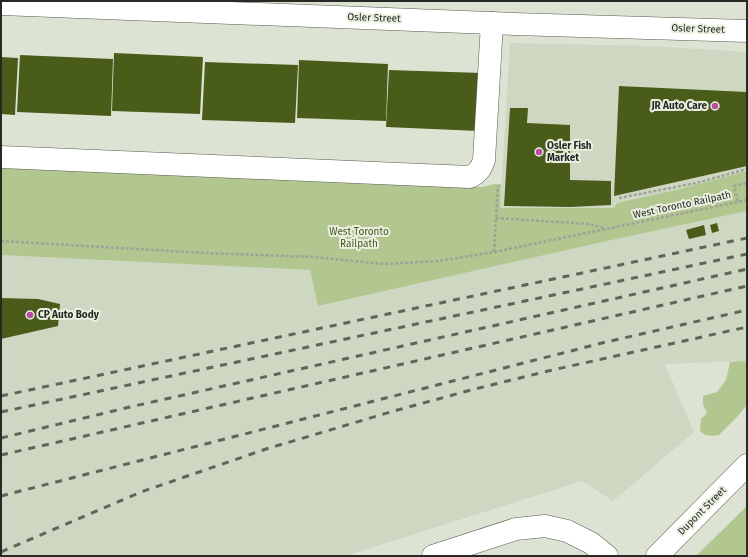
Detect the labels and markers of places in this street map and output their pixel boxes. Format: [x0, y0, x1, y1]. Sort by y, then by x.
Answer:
place label: JR Auto Care [650, 100, 707, 112]
marker: JR Auto Care [710, 101, 720, 111]
place label: Osler Fish Market [547, 140, 592, 164]
marker: Osler Fish Market [534, 147, 544, 157]
place label: CP Auto Body [38, 309, 100, 321]
marker: CP Auto Body [25, 310, 35, 320]

